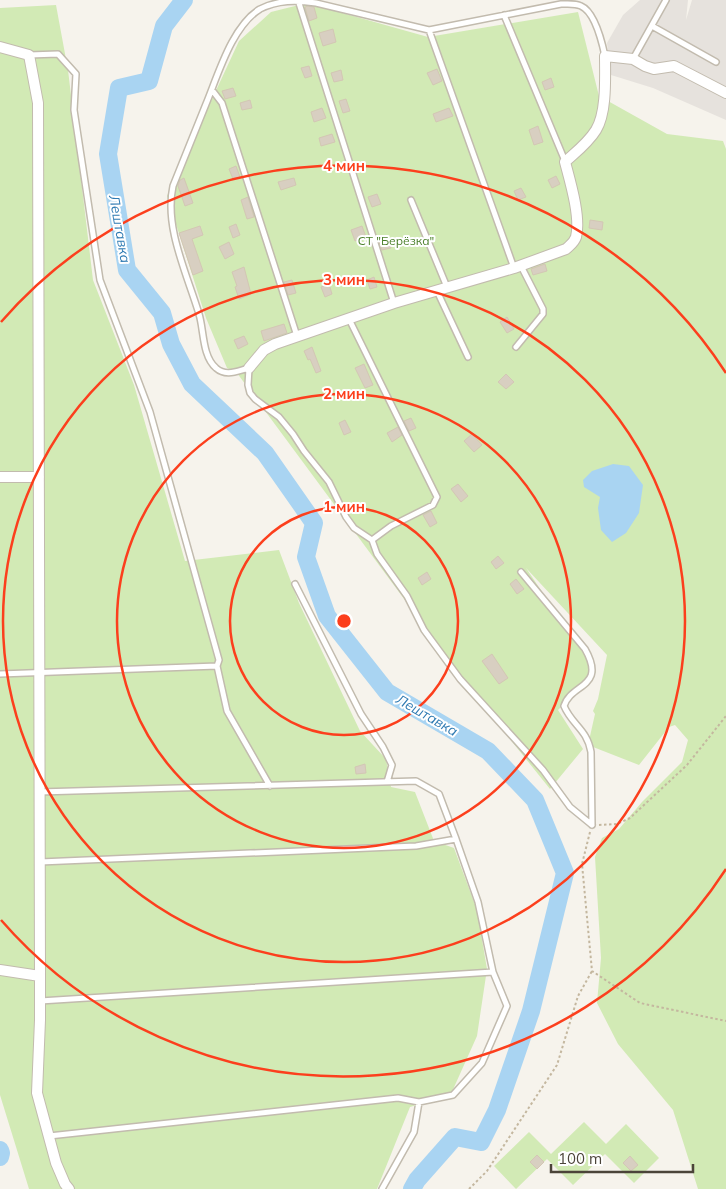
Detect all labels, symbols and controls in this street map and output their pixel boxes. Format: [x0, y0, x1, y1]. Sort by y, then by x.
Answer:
text: 4 мин [323, 156, 365, 175]
water label: Лештавка [105, 193, 135, 265]
park label: СТ "Берёзка" [358, 233, 434, 248]
text: 3 мин [323, 270, 365, 289]
text: 2 мин [323, 384, 365, 403]
text: 1 мин [323, 497, 365, 516]
centre of rings [335, 612, 353, 630]
water label: Лештавка [392, 690, 462, 740]
scale bar [551, 1142, 694, 1174]
text: 100 m [558, 1149, 602, 1168]

